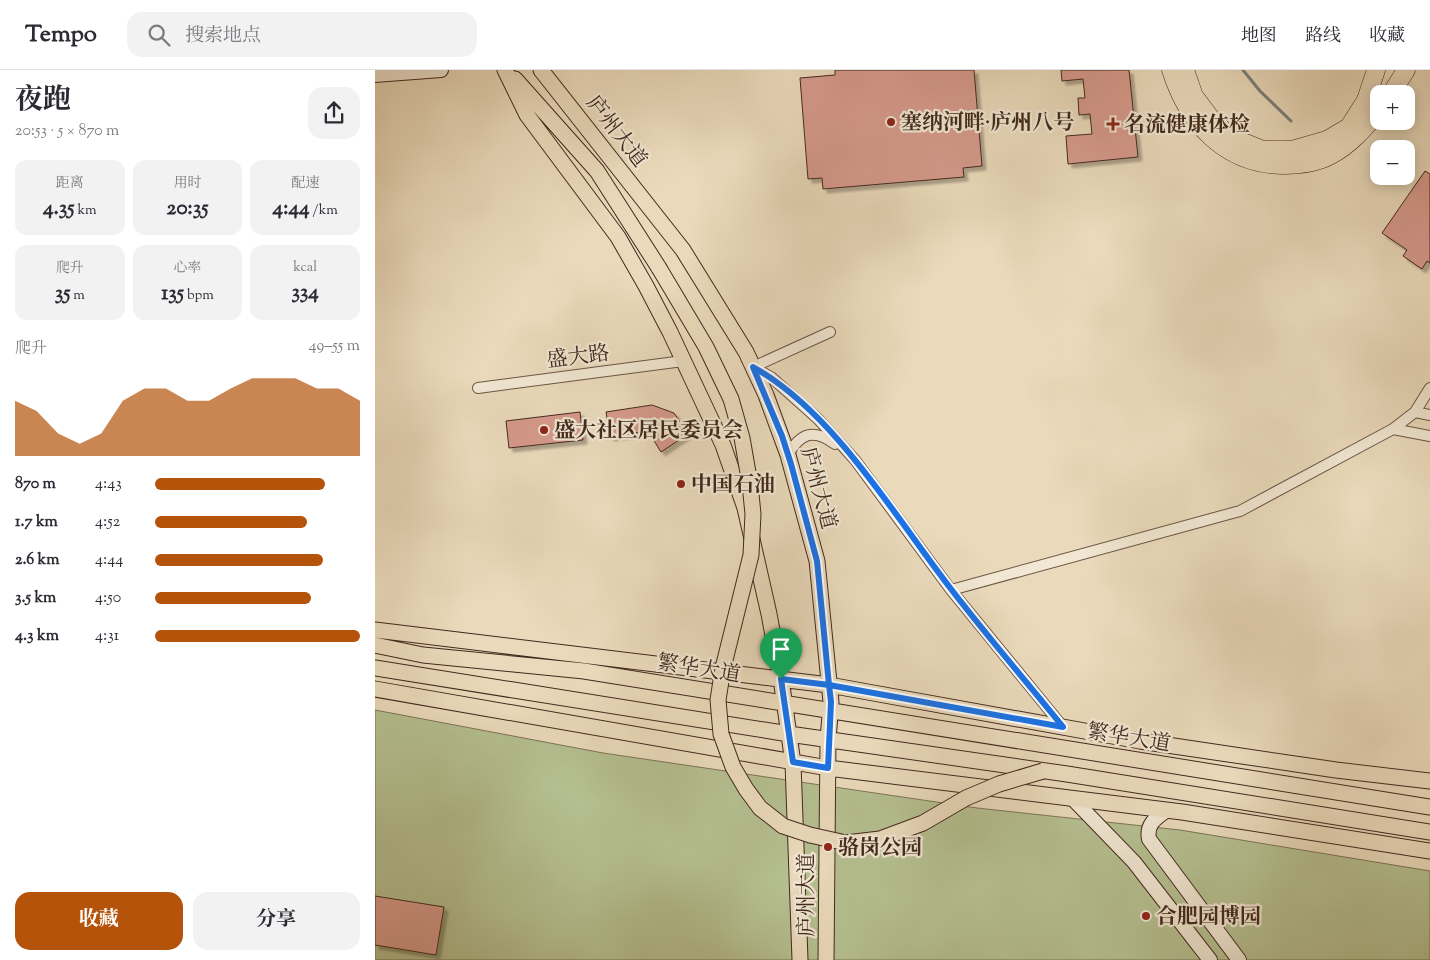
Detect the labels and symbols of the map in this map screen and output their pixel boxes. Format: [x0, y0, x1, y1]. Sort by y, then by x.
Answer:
street label: 庐州大道 [578, 90, 653, 175]
place label: 塞纳河畔·庐州八号 [901, 109, 1074, 139]
place label: 名流健康体检 [1124, 111, 1250, 141]
marker: 塞纳河畔·庐州八号 [885, 116, 897, 128]
marker: 名流健康体检 [1106, 117, 1120, 131]
street label: 盛大路 [545, 339, 611, 377]
place label: 盛大社区居民委员会 [554, 417, 743, 447]
marker: 盛大社区居民委员会 [538, 424, 550, 436]
street label: 庐州大道 [792, 444, 842, 533]
place label: 中国石油 [691, 471, 775, 501]
marker: 中国石油 [675, 478, 687, 490]
pin [760, 628, 802, 679]
street label: 繁华大道 [655, 649, 743, 691]
street label: 繁华大道 [1085, 718, 1173, 760]
place label: 骆岗公园 [838, 834, 922, 864]
marker: 骆岗公园 [822, 841, 834, 853]
street label: 庐州大道 [793, 853, 823, 937]
place label: 合肥园博园 [1156, 903, 1261, 933]
marker: 合肥园博园 [1140, 910, 1152, 922]

